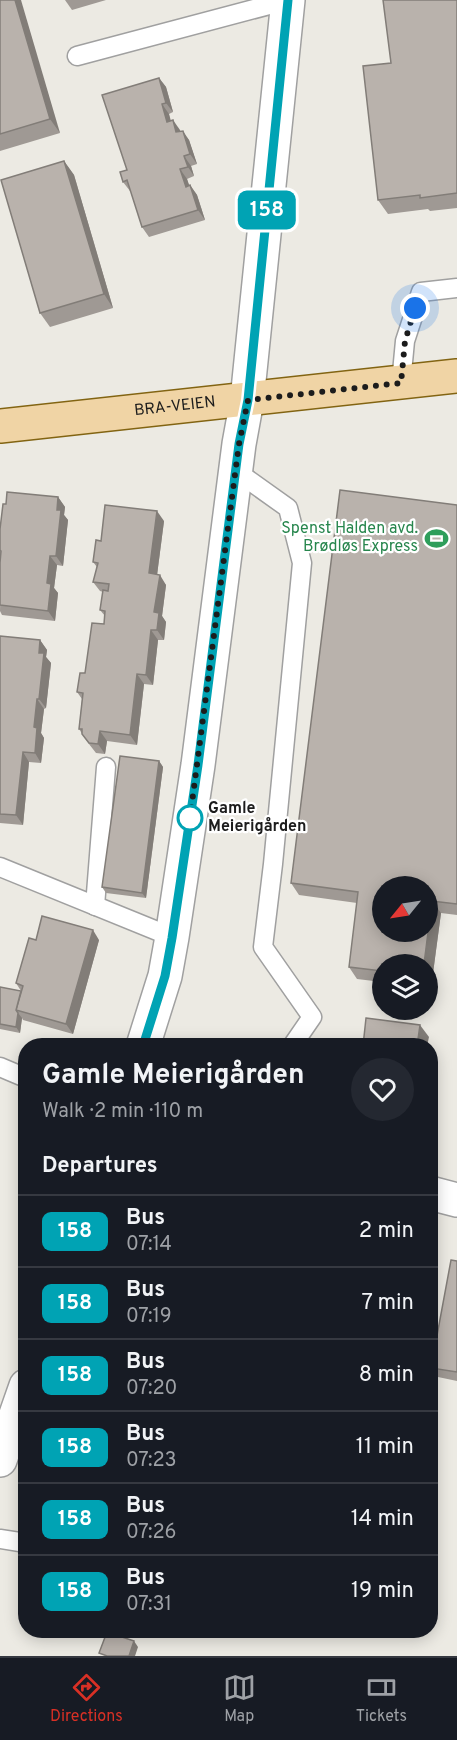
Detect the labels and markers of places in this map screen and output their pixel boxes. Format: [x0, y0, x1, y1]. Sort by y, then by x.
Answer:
place label: Spenst Halden avd. Brødløs Express [281, 519, 418, 557]
sports icon: Spenst Halden avd. Brødløs Express [423, 525, 449, 551]
place label: Gamle Meierigården [208, 799, 307, 837]
marker: Gamle Meierigården [177, 805, 203, 831]

